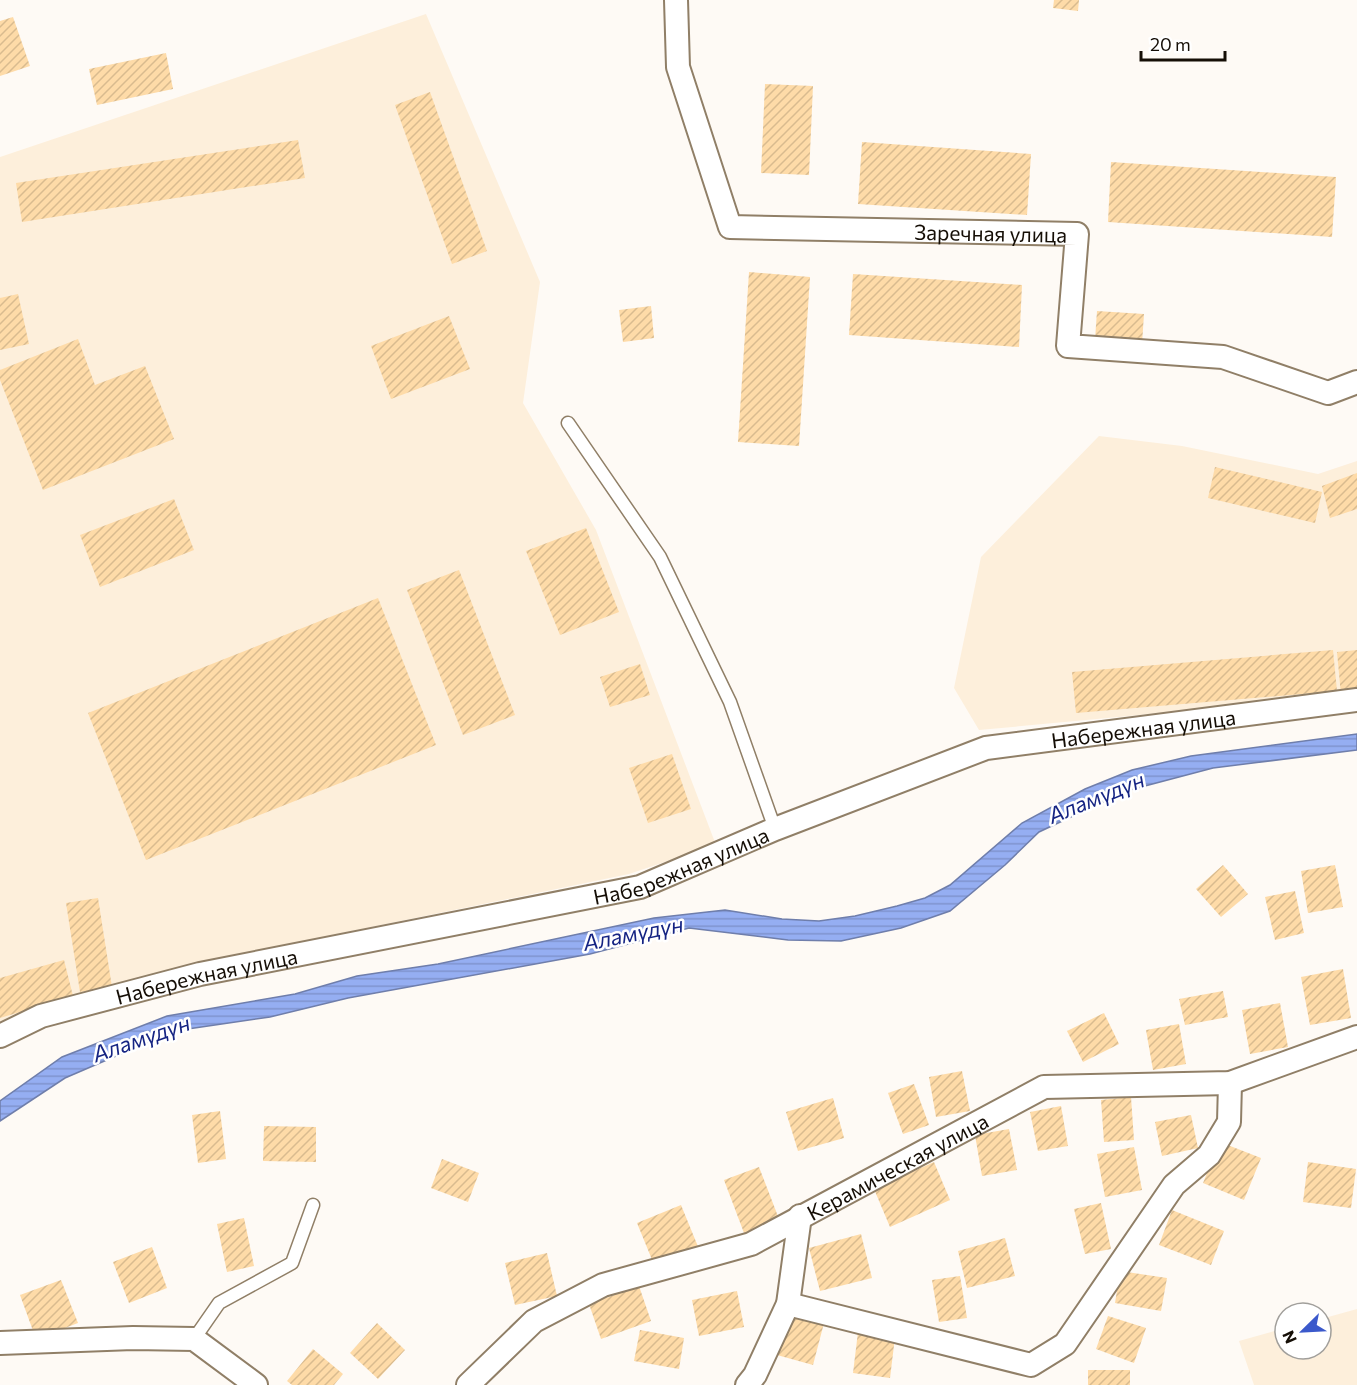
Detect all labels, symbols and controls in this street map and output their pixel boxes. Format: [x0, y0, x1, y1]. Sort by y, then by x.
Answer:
scale bar [1141, 24, 1225, 62]
text: 20 m [1150, 33, 1191, 55]
street label: Заречная улица [914, 218, 1067, 246]
street label: Набережная улица [1049, 703, 1237, 752]
water label: Аламүдүн [1043, 765, 1148, 829]
street label: Набережная улица [591, 821, 772, 908]
water label: Аламүдүн [580, 910, 685, 956]
street label: Набережная улица [113, 943, 299, 1008]
water label: Аламүдүн [88, 1009, 193, 1068]
street label: Керамическая улица [802, 1107, 992, 1224]
north arrow [1273, 1301, 1333, 1361]
text: N [1278, 1328, 1300, 1347]

